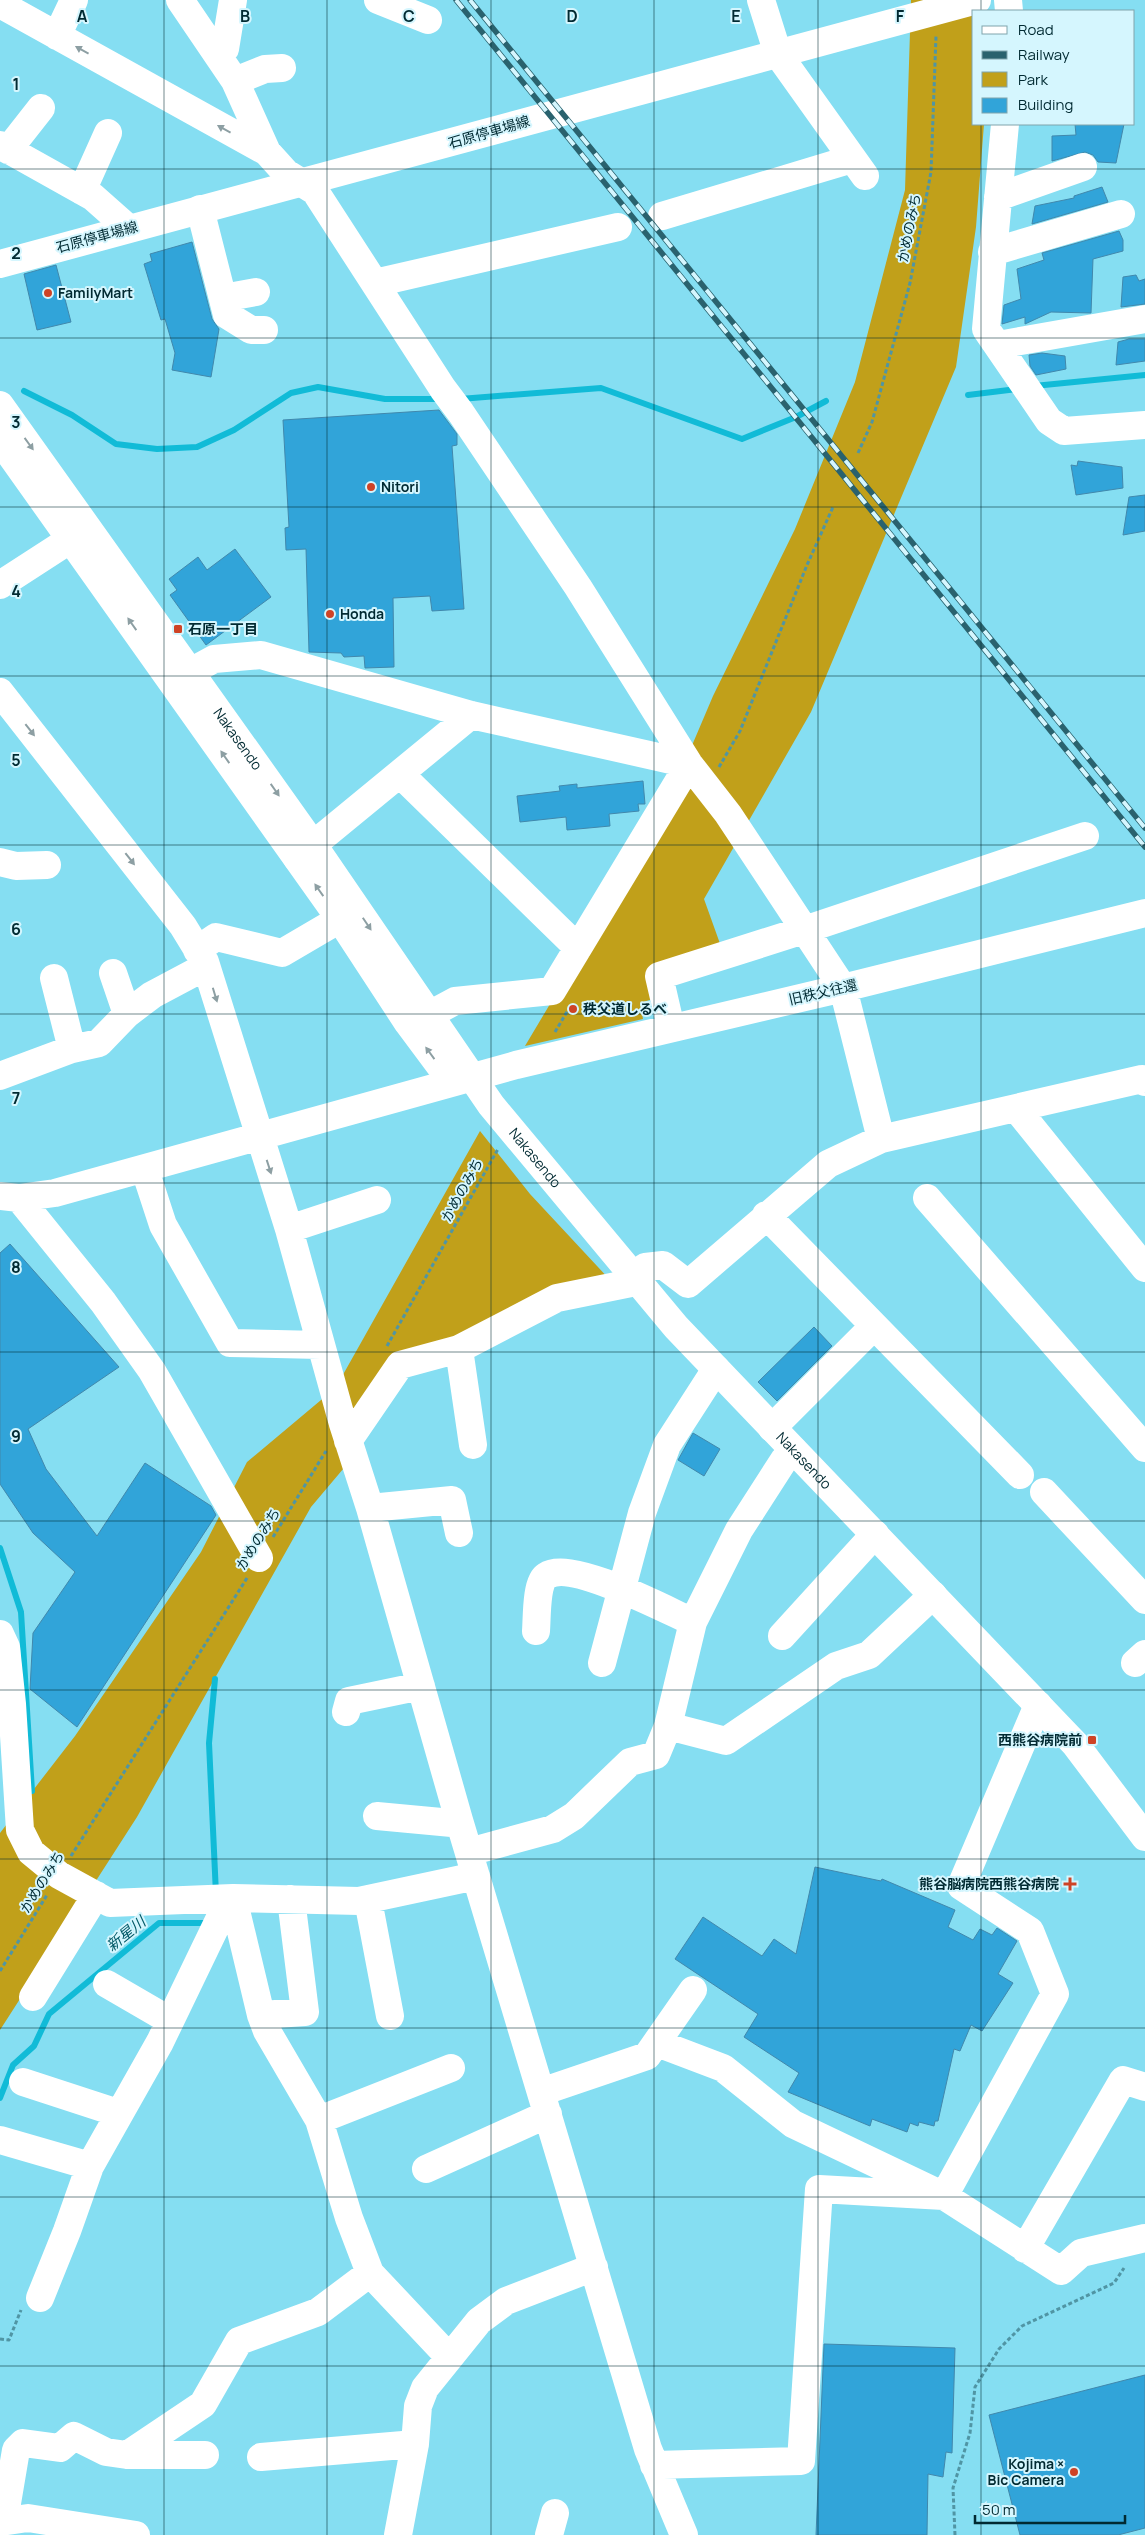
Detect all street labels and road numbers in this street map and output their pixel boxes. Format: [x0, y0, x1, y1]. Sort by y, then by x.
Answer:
street label: 石原停車場線 [446, 111, 532, 152]
street label: かめのみち [893, 192, 925, 264]
street label: 石原停車場線 [54, 216, 140, 257]
street label: Nakasendo [210, 704, 267, 774]
street label: 旧秩父往還 [787, 974, 859, 1009]
street label: Nakasendo [505, 1124, 566, 1191]
street label: かめのみち [436, 1155, 487, 1225]
street label: Nakasendo [772, 1428, 836, 1493]
street label: かめのみち [231, 1504, 284, 1573]
street label: かめのみち [15, 1847, 68, 1916]

